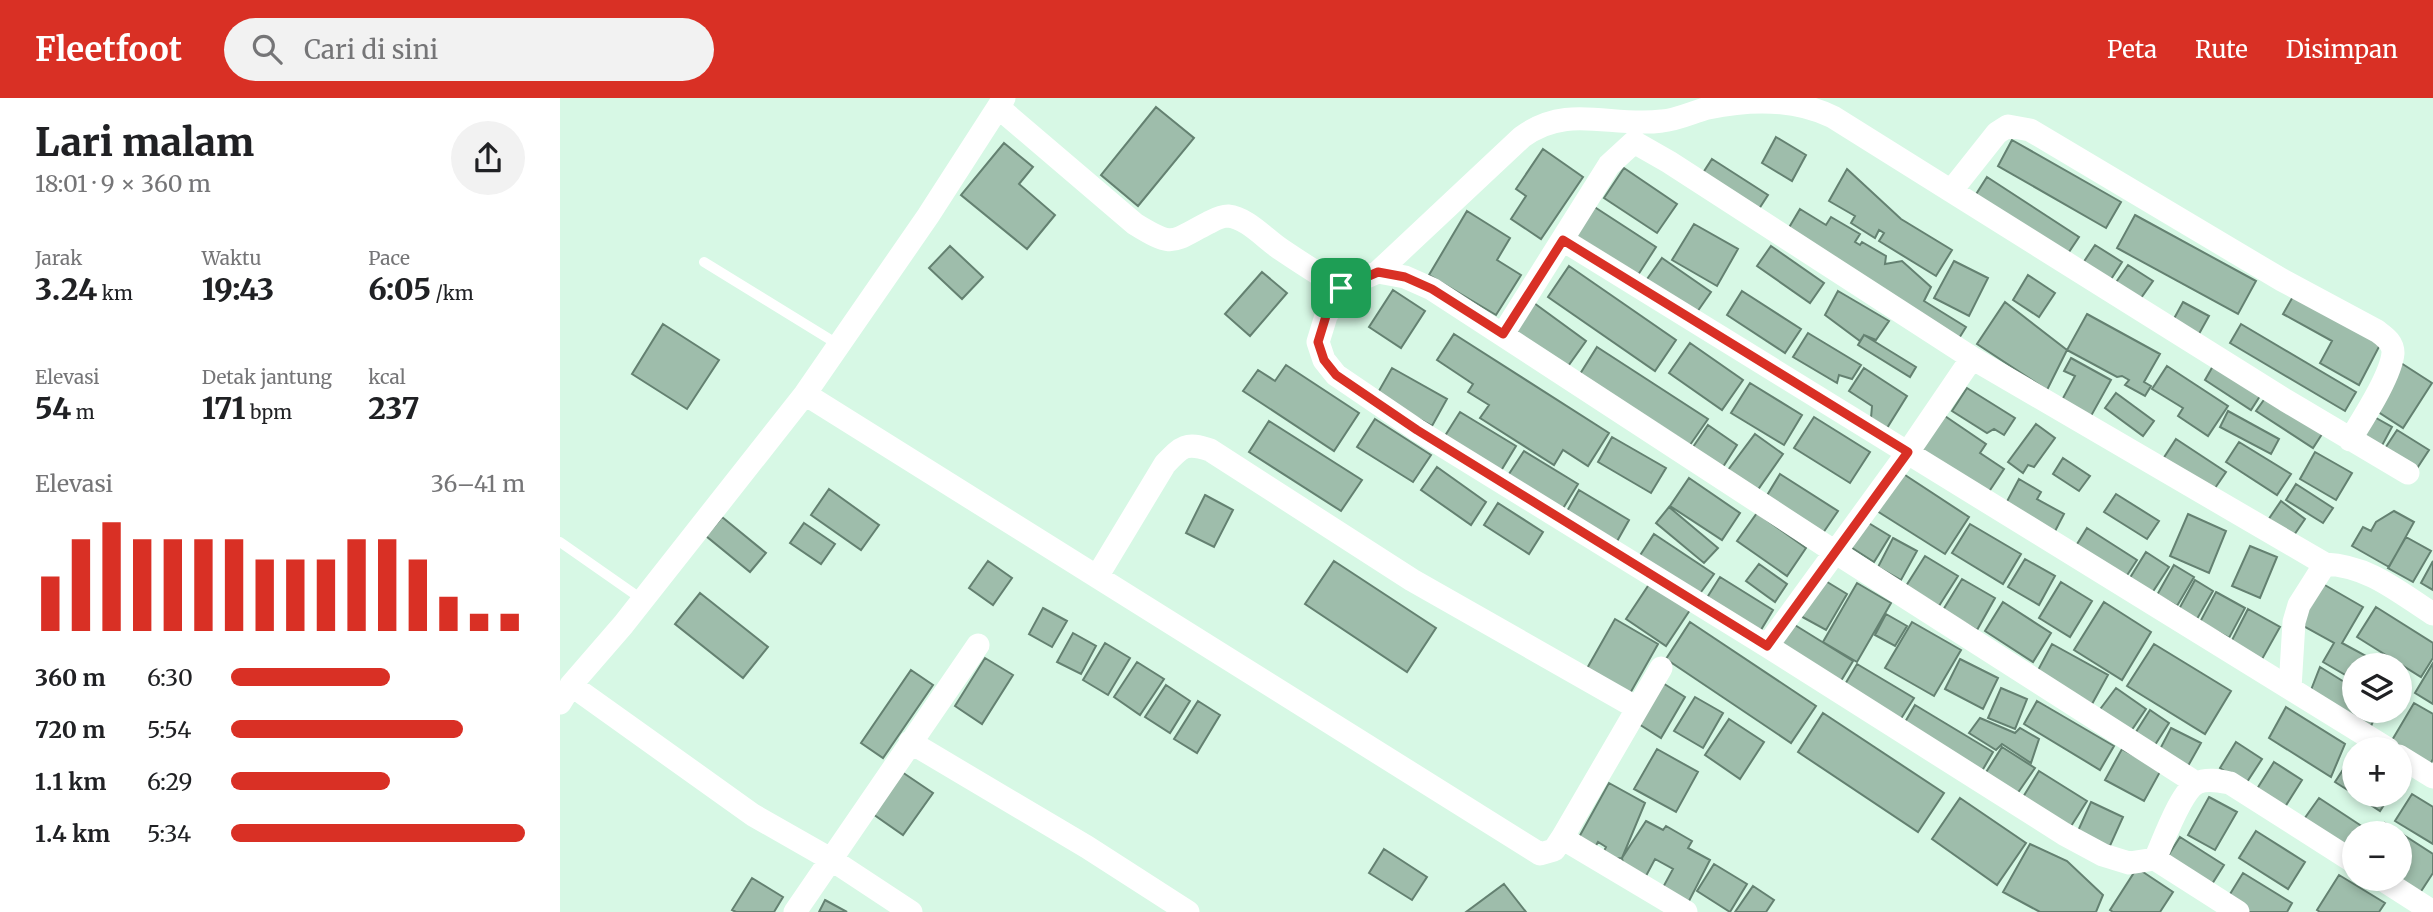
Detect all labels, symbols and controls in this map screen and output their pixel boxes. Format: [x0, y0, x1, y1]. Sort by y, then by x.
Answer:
search box [224, 18, 714, 81]
text: Fleetfoot [35, 29, 182, 70]
icon: search [248, 30, 286, 68]
text: Cari di sini [304, 33, 438, 66]
text: Peta [2107, 34, 2157, 65]
text: Rute [2195, 34, 2248, 65]
text: Disimpan [2286, 34, 2398, 65]
text: Lari malam [35, 119, 254, 166]
button: share [451, 121, 525, 195]
text: 18:01 · 9 × 360 m [35, 169, 211, 198]
text: Jarak [35, 246, 82, 270]
text: Waktu [202, 246, 261, 270]
text: Pace [368, 246, 410, 270]
pin [1311, 258, 1371, 318]
icon: arrive [1322, 269, 1360, 307]
text: 3.24 [35, 270, 97, 308]
text: 19:43 [202, 270, 274, 308]
text: 6:05 [368, 270, 431, 308]
text: km [97, 281, 133, 305]
text: /km [431, 281, 474, 305]
text: Elevasi [35, 365, 99, 389]
text: Detak jantung [202, 365, 332, 389]
text: kcal [368, 365, 406, 389]
text: 54 [35, 389, 71, 427]
text: 171 [202, 389, 246, 427]
text: 237 [368, 389, 420, 427]
text: m [71, 400, 95, 424]
text: bpm [246, 400, 292, 424]
text: Elevasi [35, 469, 113, 498]
text: 36–41 m [431, 469, 525, 498]
map controls [2342, 653, 2412, 891]
button: layers [2342, 653, 2412, 723]
text: 360 m [35, 663, 106, 692]
text: 6:30 [147, 663, 193, 692]
text: 720 m [35, 715, 105, 744]
text: 5:54 [147, 715, 192, 744]
button: + [2342, 737, 2412, 807]
text: 1.1 km [35, 767, 106, 796]
text: 6:29 [147, 767, 192, 796]
text: 1.4 km [35, 819, 110, 848]
text: 5:34 [147, 819, 191, 848]
button: − [2342, 821, 2412, 891]

